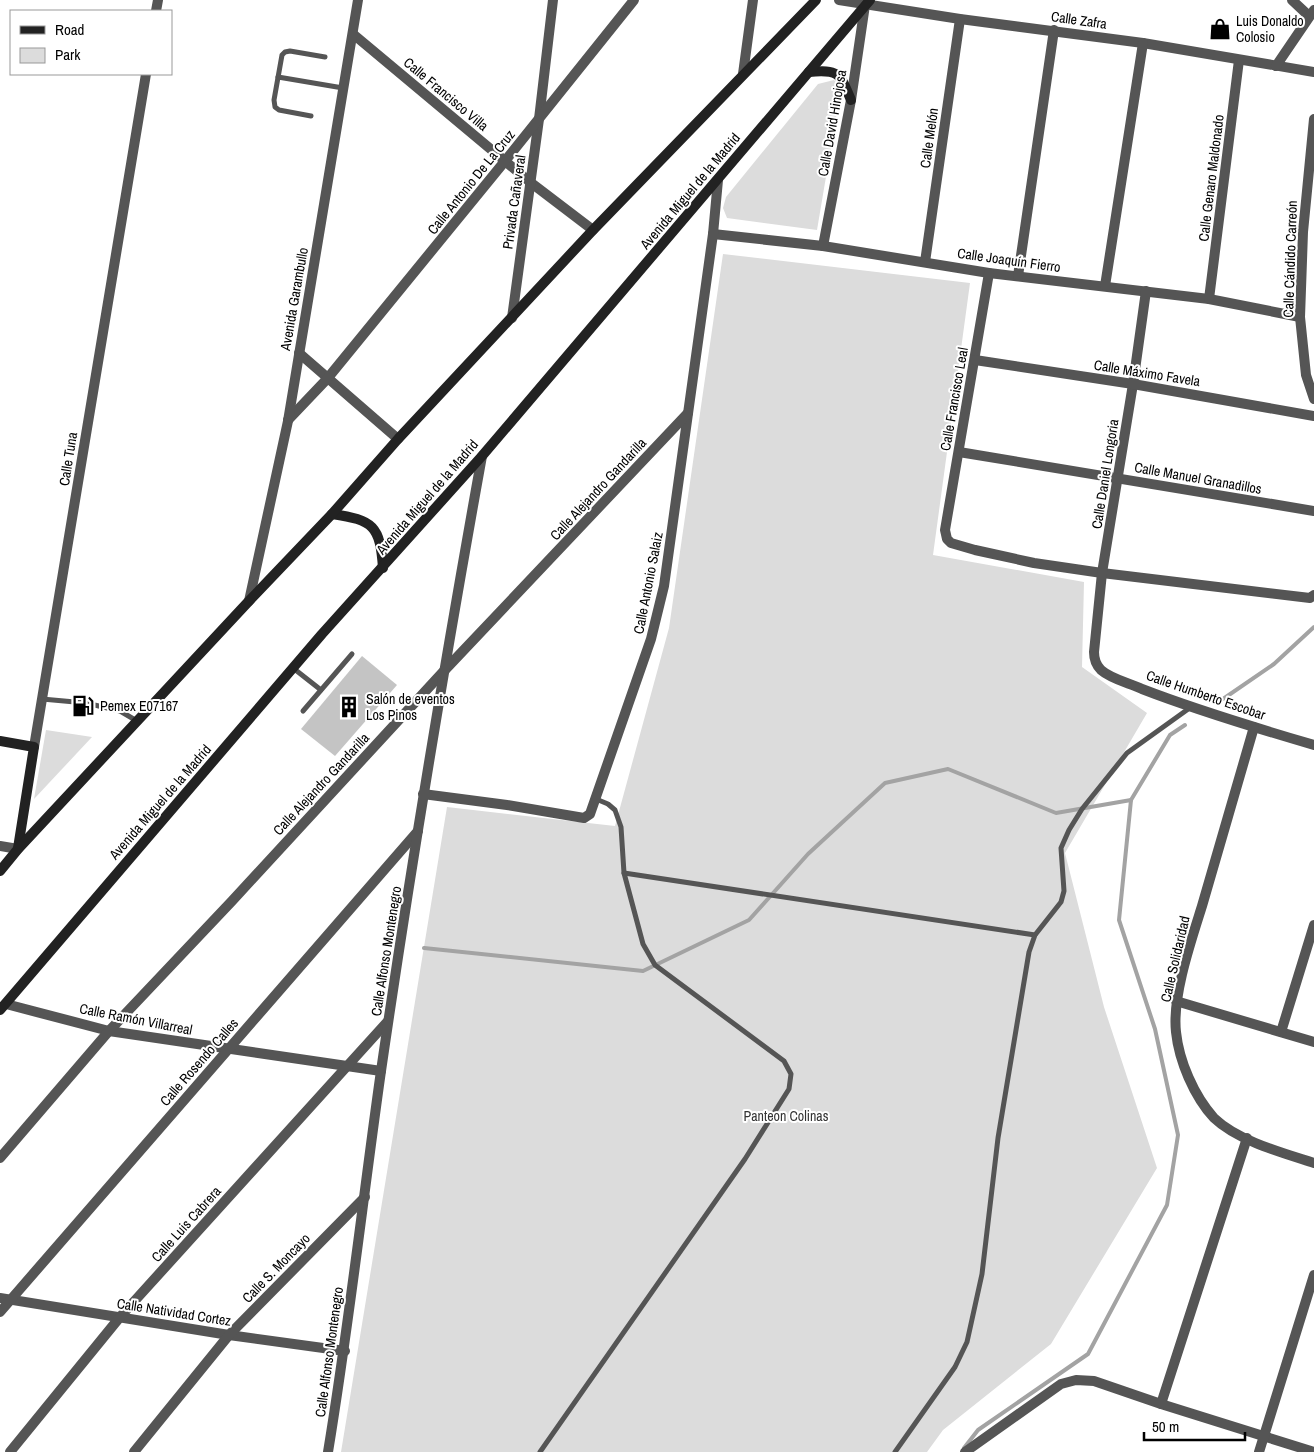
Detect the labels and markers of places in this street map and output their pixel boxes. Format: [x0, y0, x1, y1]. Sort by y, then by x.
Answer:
place label: Luis Donaldo Colosio [1236, 12, 1304, 46]
shop icon: Luis Donaldo Colosio [1207, 16, 1233, 42]
place label: Salón de eventos Los Pinos [366, 690, 455, 724]
fuel station icon: Pemex E07167 [70, 693, 96, 719]
building icon: Salón de eventos Los Pinos [336, 694, 362, 720]
place label: Pemex E07167 [100, 697, 179, 715]

